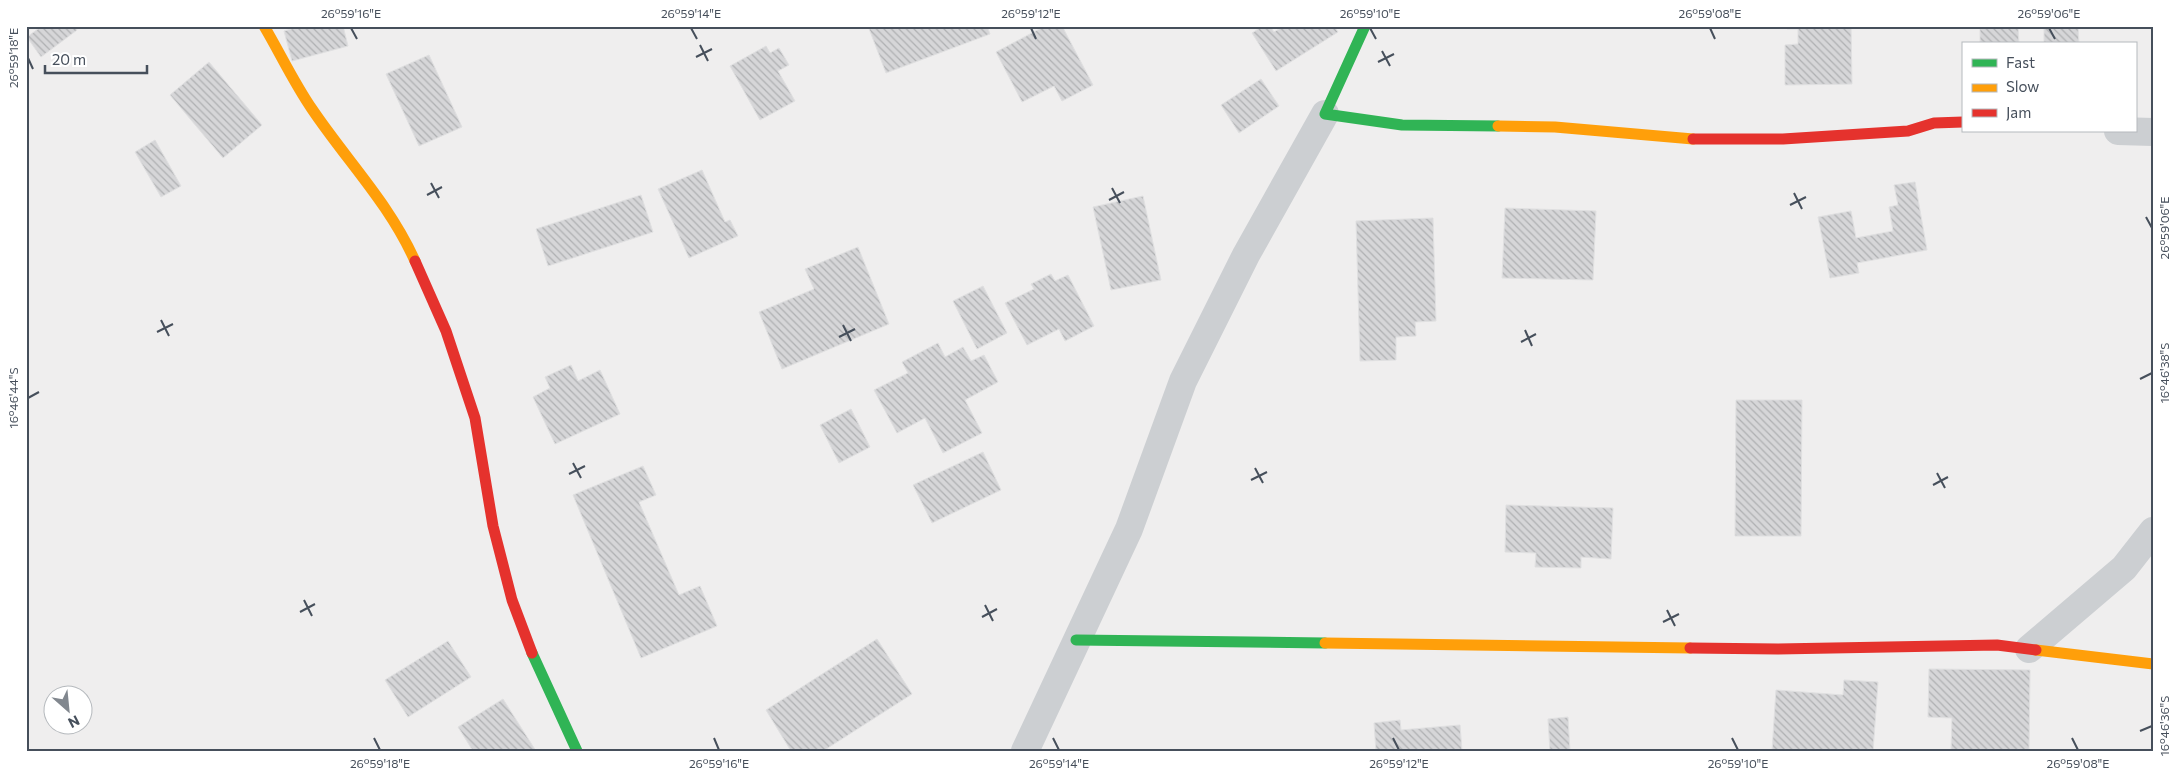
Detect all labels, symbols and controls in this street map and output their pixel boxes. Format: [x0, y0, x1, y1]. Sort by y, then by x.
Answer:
text: 26°59'16"E [321, 6, 381, 20]
text: 26°59'14"E [661, 6, 721, 20]
text: 26°59'12"E [1001, 6, 1061, 20]
text: 26°59'10"E [1340, 6, 1400, 20]
text: 26°59'08"E [1679, 6, 1741, 20]
text: 26°59'06"E [2018, 6, 2080, 20]
text: 26°59'18"E [6, 28, 20, 88]
scale bar [45, 42, 148, 74]
legend [1962, 42, 2136, 132]
text: 20 m [52, 50, 86, 68]
text: Fast [2006, 53, 2035, 71]
text: Slow [2006, 77, 2039, 95]
text: Jam [2006, 103, 2031, 121]
text: 26°59'06"E [2157, 197, 2171, 259]
text: 16°46'38"S [2157, 343, 2171, 403]
text: 16°46'44"S [6, 368, 20, 428]
north arrow [42, 684, 92, 734]
text: 16°46'36"S [2157, 696, 2171, 756]
text: N [66, 712, 83, 732]
text: 26°59'18"E [350, 756, 410, 770]
text: 26°59'16"E [689, 756, 749, 770]
text: 26°59'14"E [1029, 756, 1089, 770]
text: 26°59'12"E [1369, 756, 1429, 770]
text: 26°59'10"E [1708, 756, 1768, 770]
text: 26°59'08"E [2047, 756, 2109, 770]

